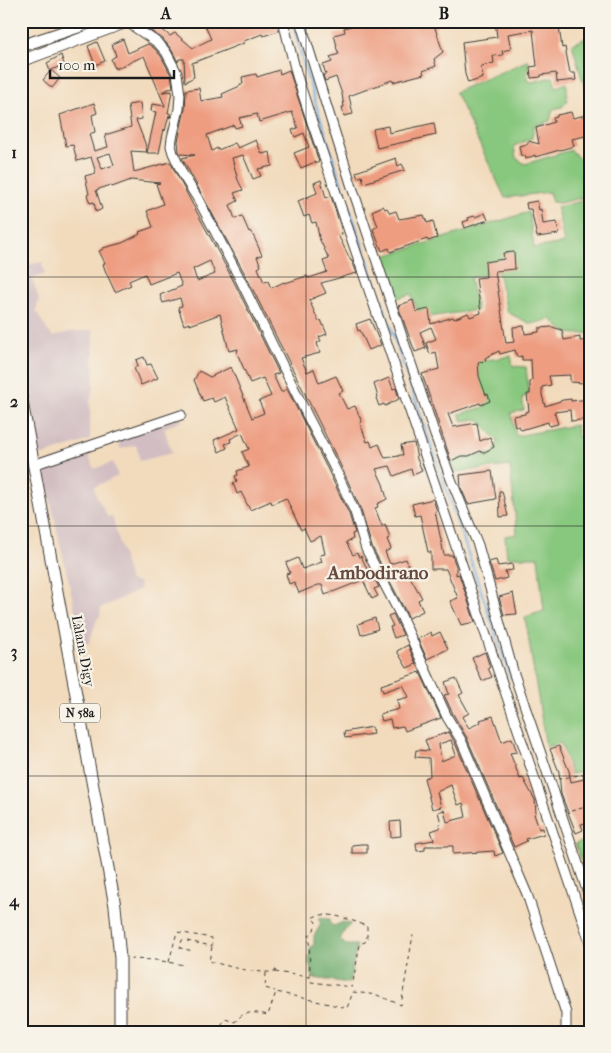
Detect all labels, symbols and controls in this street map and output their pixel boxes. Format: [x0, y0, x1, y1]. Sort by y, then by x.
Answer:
text: A [160, 4, 172, 23]
text: B [439, 4, 449, 23]
scale bar [50, 48, 174, 80]
text: 100 m [58, 56, 96, 74]
text: 1 [11, 143, 17, 162]
text: 2 [10, 392, 18, 411]
district label: Ambodirano [326, 562, 429, 584]
street label: Làlana Digy [68, 614, 98, 689]
text: 3 [11, 642, 17, 662]
road number: N 58a [60, 704, 100, 722]
text: 4 [8, 891, 20, 911]

